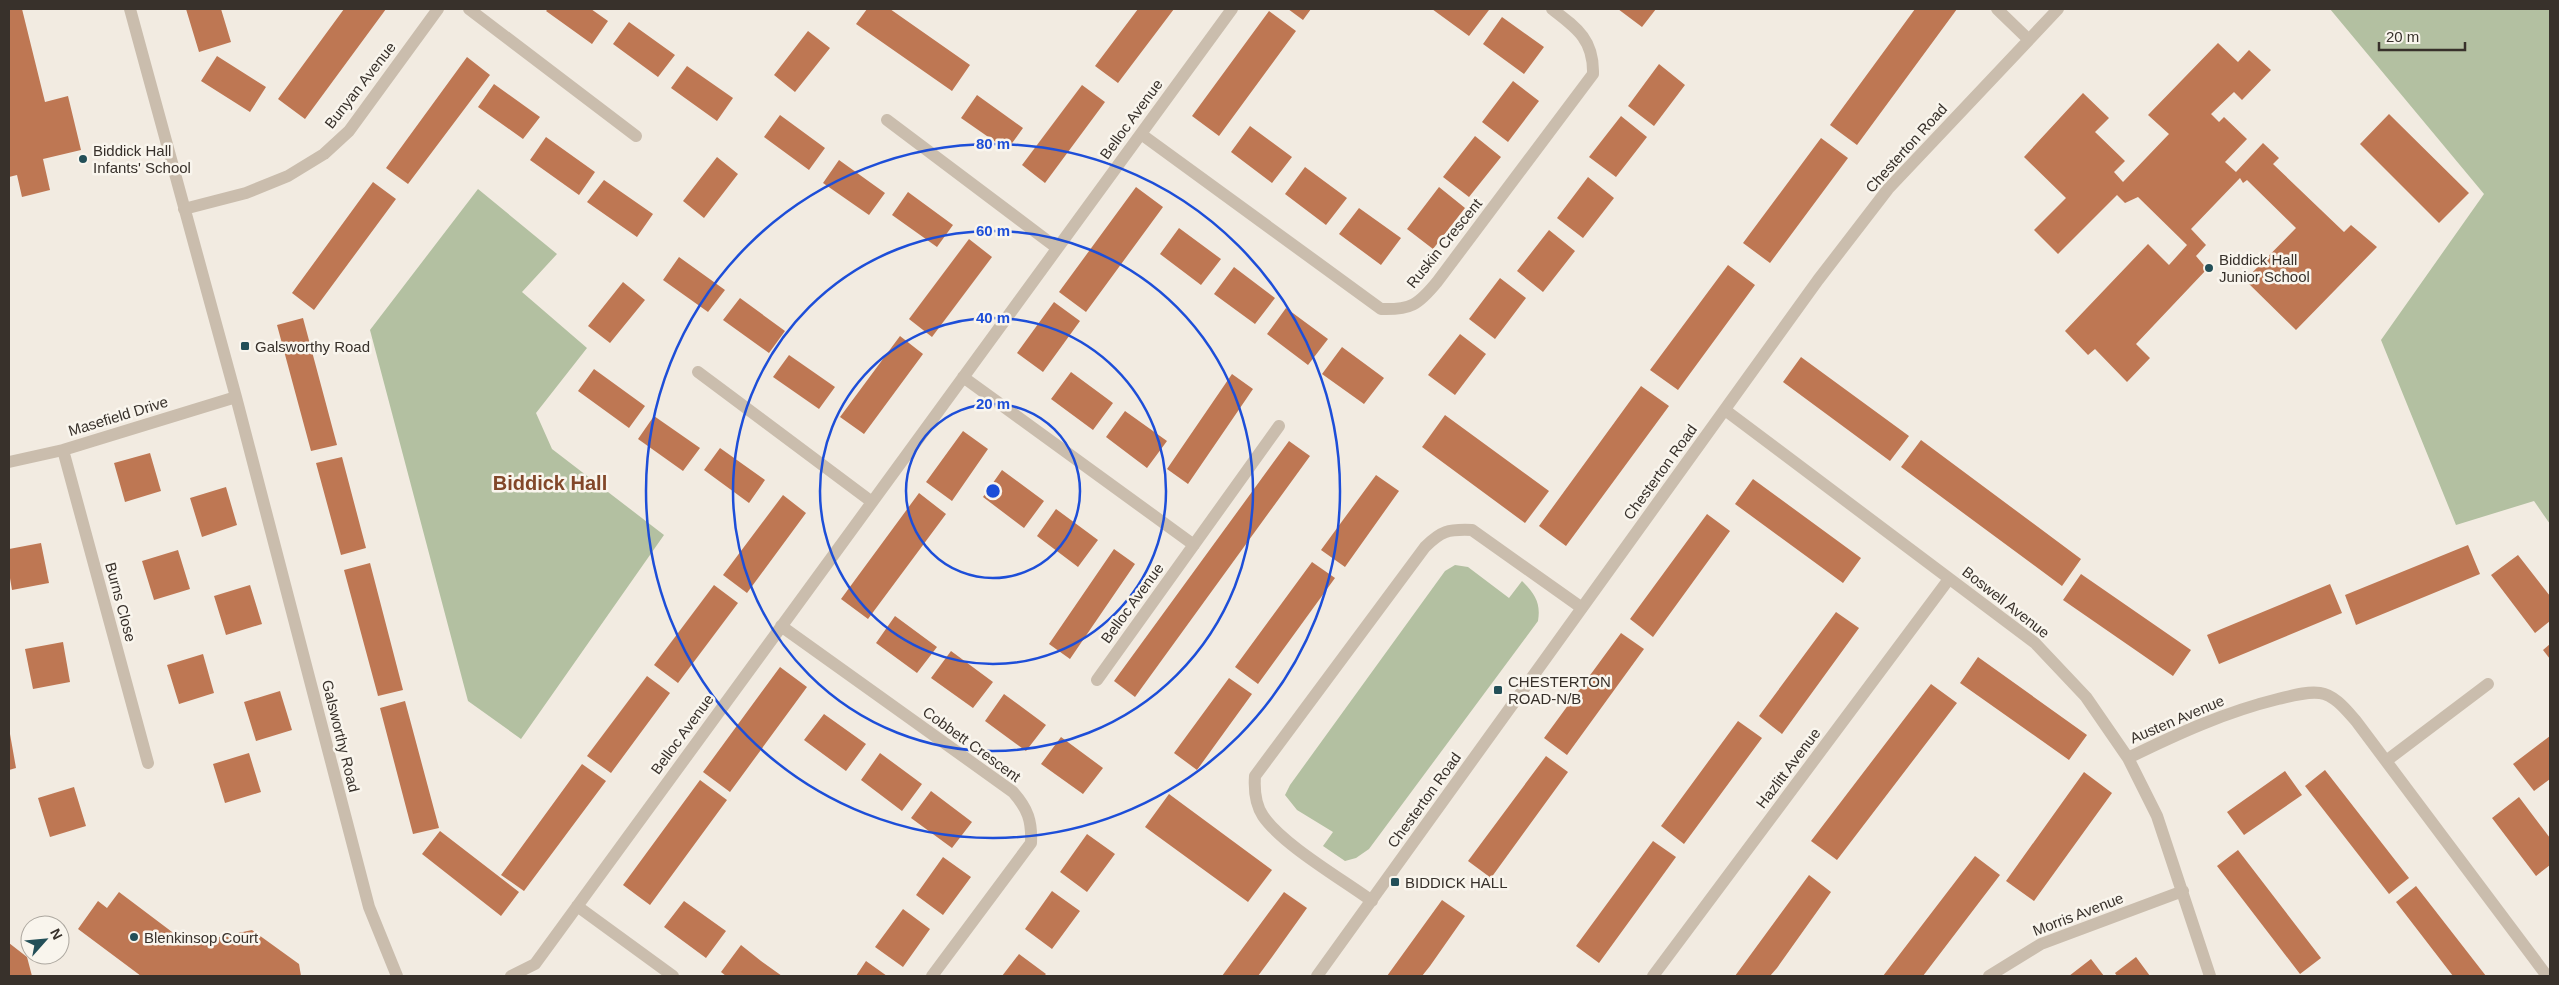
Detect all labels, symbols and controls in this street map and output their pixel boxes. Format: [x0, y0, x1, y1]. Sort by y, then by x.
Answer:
scale bar [2379, 20, 2465, 52]
text: 20 m [2386, 28, 2419, 45]
street label: Bunyan Avenue [321, 38, 399, 132]
street label: Belloc Avenue [1096, 76, 1166, 162]
street label: Chesterton Road [1862, 100, 1950, 196]
text: 80 m [976, 135, 1010, 152]
place label: Biddick Hall Infants' School [93, 142, 191, 176]
marker: Biddick Hall Infants' School [77, 153, 89, 165]
street label: Ruskin Crescent [1403, 194, 1486, 291]
text: 60 m [976, 222, 1010, 239]
place label: Biddick Hall Junior School [2219, 251, 2310, 285]
marker: Biddick Hall Junior School [2203, 262, 2215, 274]
text: 40 m [976, 309, 1010, 326]
place label: Galsworthy Road [255, 338, 370, 355]
marker: Galsworthy Road [239, 340, 251, 352]
street label: Masefield Drive [66, 393, 170, 439]
text: 20 m [976, 395, 1010, 412]
street label: Chesterton Road [1620, 421, 1700, 523]
district label: Biddick Hall [493, 472, 607, 494]
centre of rings [984, 482, 1002, 500]
street label: Burns Close [102, 560, 140, 644]
street label: Belloc Avenue [1097, 560, 1167, 646]
street label: Boswell Avenue [1959, 563, 2053, 641]
place label: CHESTERTON ROAD-N/B [1508, 673, 1611, 707]
street label: Galsworthy Road [319, 678, 363, 794]
marker: CHESTERTON ROAD-N/B [1492, 684, 1504, 696]
street label: Belloc Avenue [647, 691, 717, 777]
street label: Austen Avenue [2127, 692, 2227, 746]
street label: Cobbett Crescent [920, 703, 1025, 786]
street label: Hazlitt Avenue [1752, 725, 1824, 811]
street label: Chesterton Road [1384, 749, 1464, 851]
place label: BIDDICK HALL [1405, 874, 1508, 891]
marker: BIDDICK HALL [1389, 876, 1401, 888]
street label: Morris Avenue [2030, 889, 2126, 939]
north arrow [20, 915, 70, 965]
text: N [47, 926, 66, 942]
place label: Blenkinsop Court [144, 929, 259, 946]
marker: Blenkinsop Court [128, 931, 140, 943]

